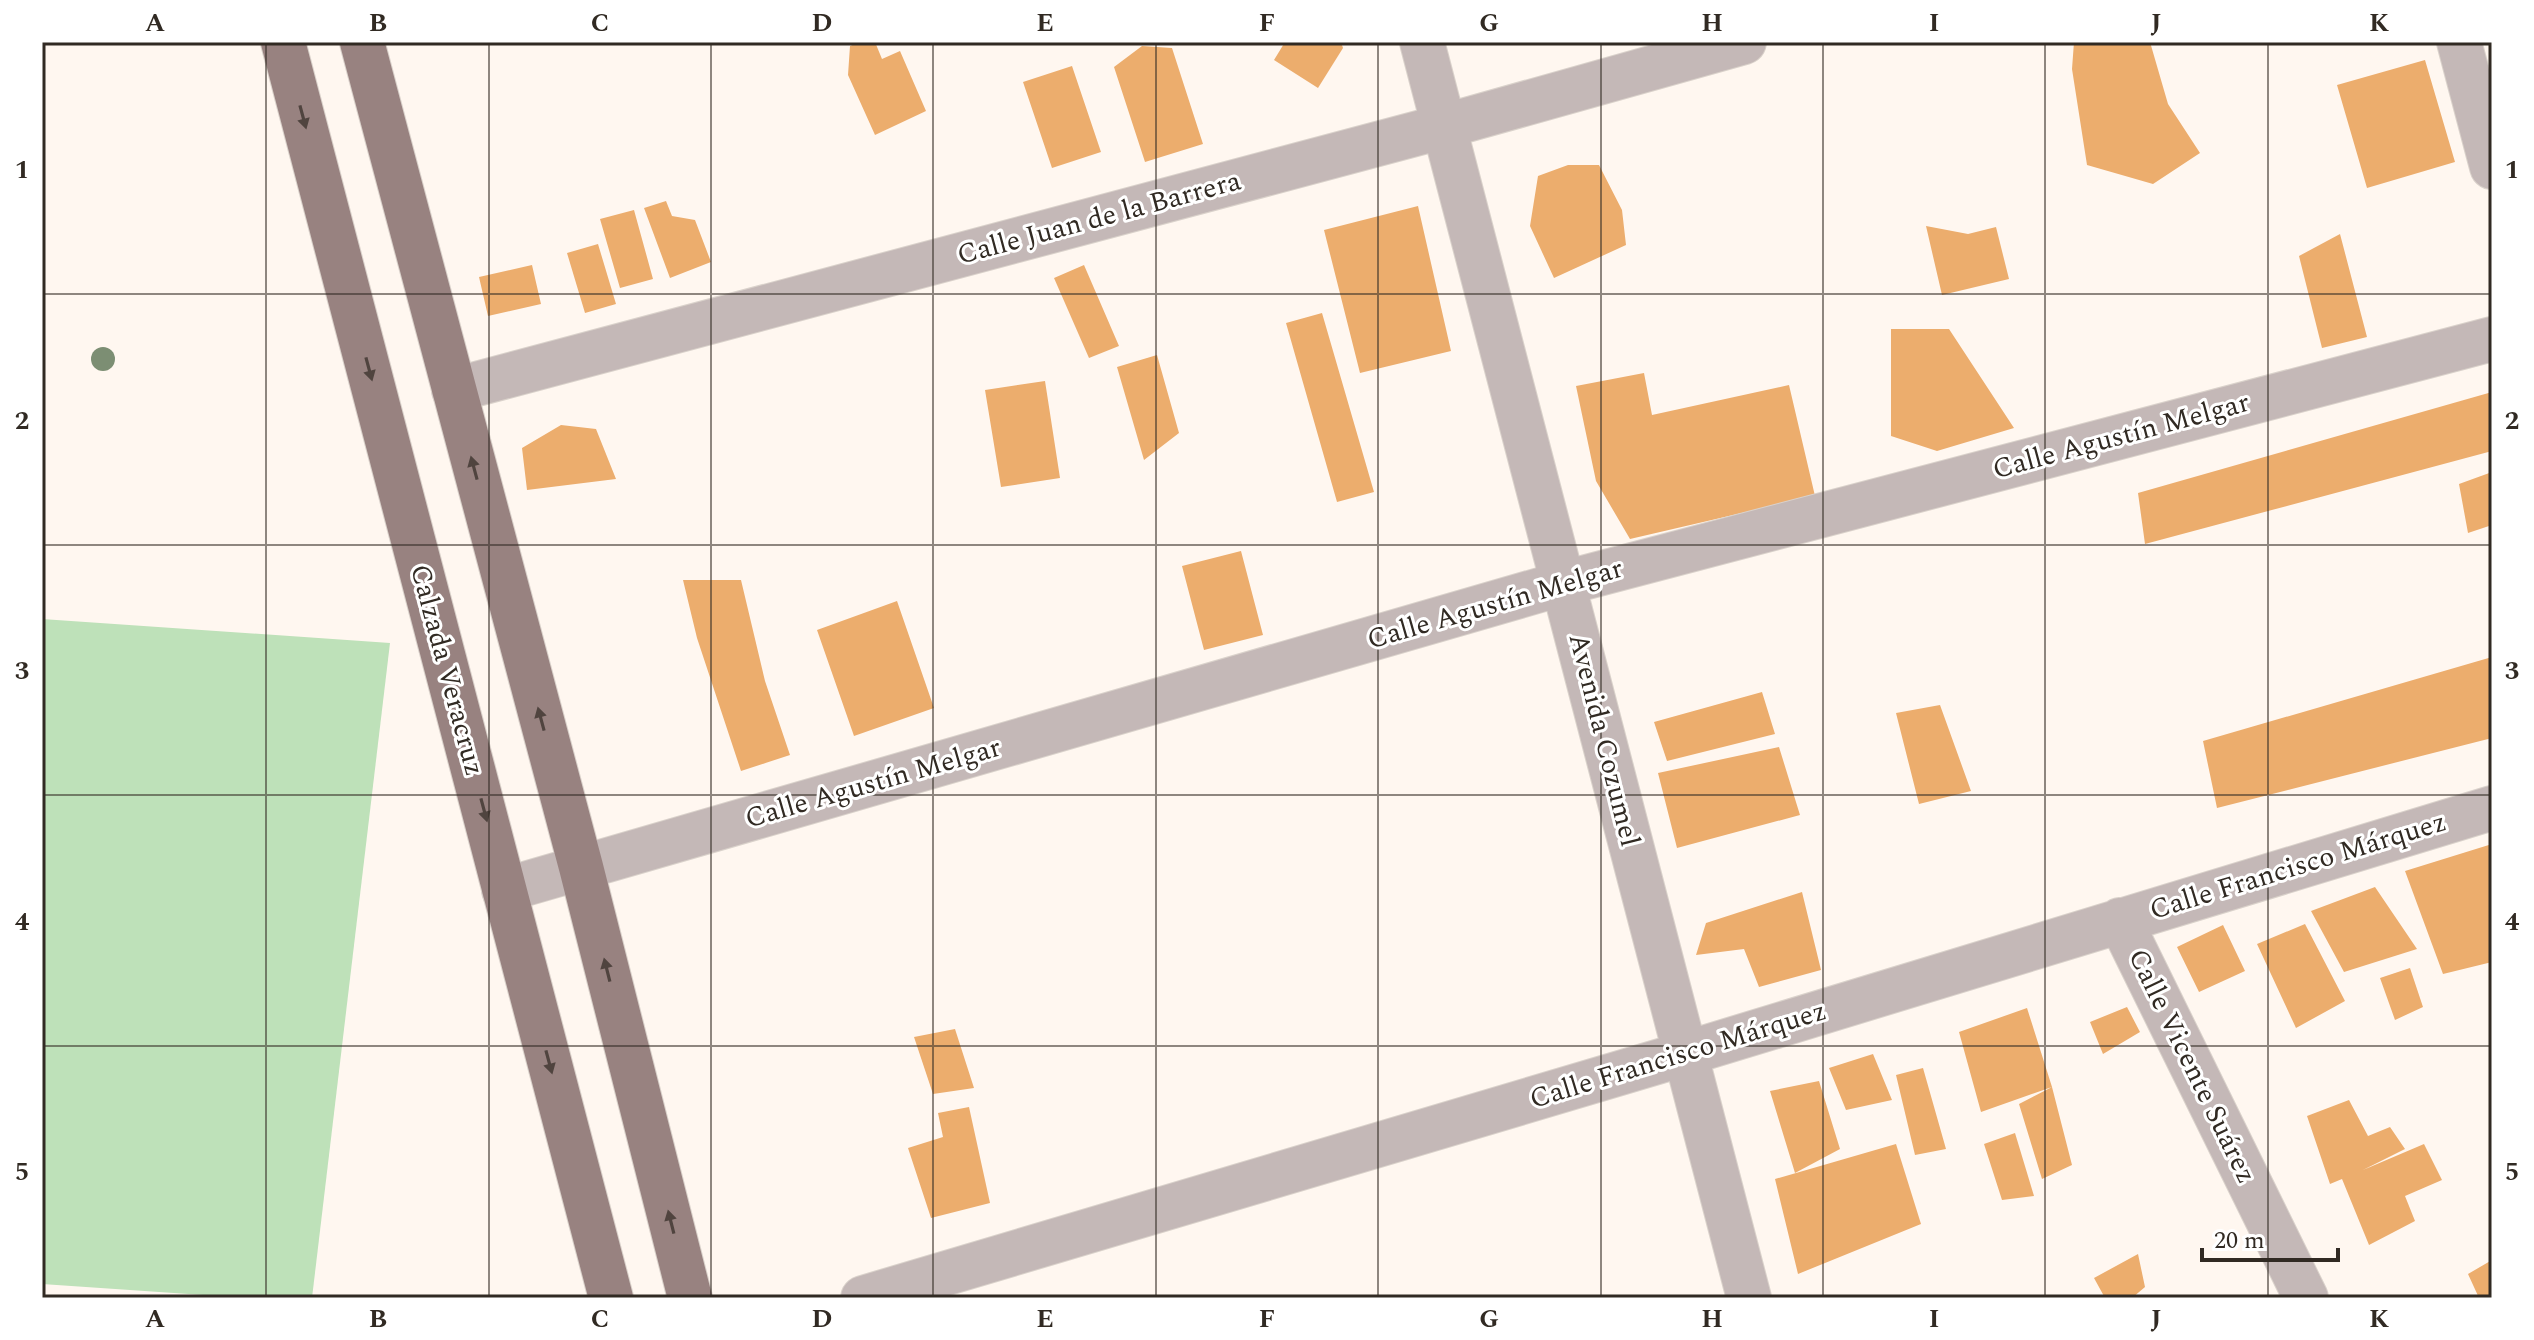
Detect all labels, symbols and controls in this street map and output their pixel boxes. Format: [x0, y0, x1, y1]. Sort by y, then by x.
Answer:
text: A [145, 3, 165, 43]
text: B [369, 3, 387, 43]
text: C [591, 3, 609, 43]
text: D [812, 3, 832, 43]
text: E [1036, 3, 1054, 43]
text: F [1259, 3, 1275, 43]
text: G [1479, 3, 1499, 43]
text: H [1701, 3, 1723, 43]
text: I [1929, 3, 1939, 43]
text: J [2150, 3, 2162, 43]
text: K [2369, 3, 2389, 43]
one-way arrow [297, 105, 309, 130]
text: 1 [15, 150, 29, 190]
text: 1 [2505, 150, 2519, 190]
street label: Calle Juan de la Barrera [952, 159, 1246, 277]
one-way arrow [363, 357, 375, 382]
street label: Calle Agustín Melgar [1988, 381, 2254, 491]
text: 2 [15, 401, 29, 441]
text: 2 [2505, 401, 2519, 441]
one-way arrow [468, 455, 480, 480]
street label: Calle Agustín Melgar [1362, 547, 1628, 661]
street label: Calzada Veracruz [398, 559, 496, 781]
street label: Avenida Cozumel [1557, 629, 1651, 851]
text: 3 [15, 651, 29, 691]
text: 3 [2505, 651, 2519, 691]
one-way arrow [535, 706, 547, 731]
street label: Calle Agustín Melgar [740, 726, 1006, 840]
one-way arrow [478, 798, 490, 823]
street label: Calle Francisco Márquez [2144, 800, 2452, 932]
text: 4 [15, 902, 30, 942]
text: 4 [2505, 902, 2520, 942]
street label: Calle Vicente Suárez [2116, 941, 2268, 1191]
one-way arrow [601, 958, 613, 983]
street label: Calle Francisco Márquez [1524, 989, 1832, 1121]
one-way arrow [544, 1049, 556, 1074]
text: 5 [15, 1152, 29, 1192]
text: 5 [2505, 1152, 2519, 1192]
one-way arrow [664, 1210, 677, 1235]
scale bar [2202, 1212, 2338, 1262]
text: 20 m [2214, 1223, 2265, 1259]
text: A [145, 1299, 165, 1339]
text: B [369, 1299, 387, 1339]
text: C [591, 1299, 609, 1339]
text: D [812, 1299, 832, 1339]
text: E [1036, 1299, 1054, 1339]
text: F [1259, 1299, 1275, 1339]
text: G [1479, 1299, 1499, 1339]
text: H [1701, 1299, 1723, 1339]
text: I [1929, 1299, 1939, 1339]
text: J [2150, 1299, 2162, 1339]
text: K [2369, 1299, 2389, 1339]

